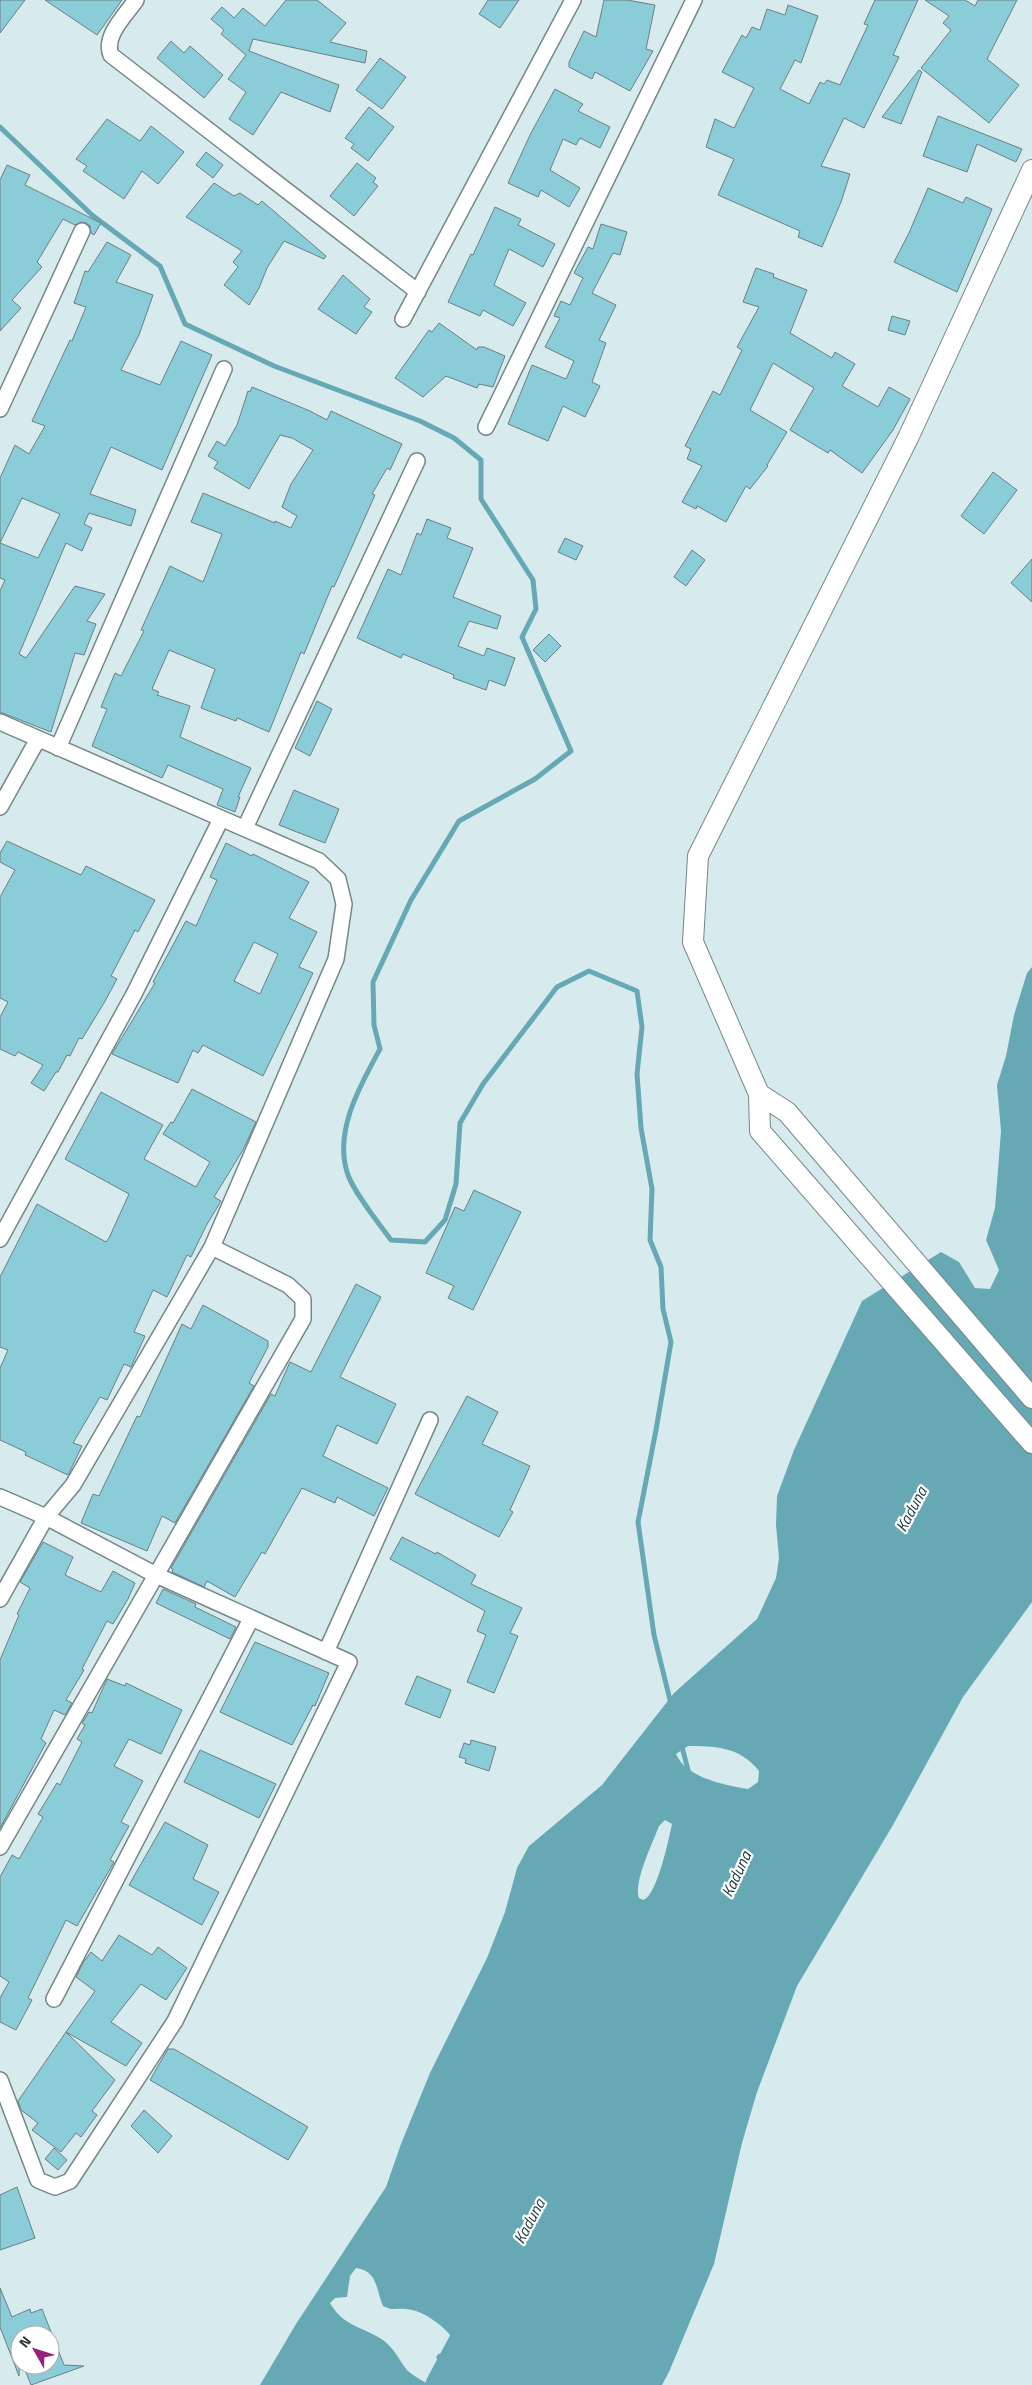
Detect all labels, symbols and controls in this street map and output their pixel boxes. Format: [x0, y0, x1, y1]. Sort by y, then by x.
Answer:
water label: Kaduna [889, 1481, 933, 1536]
water label: Kaduna [715, 1846, 757, 1901]
water label: Kaduna [507, 2193, 551, 2248]
north arrow [10, 2325, 60, 2375]
text: N [13, 2331, 36, 2352]

